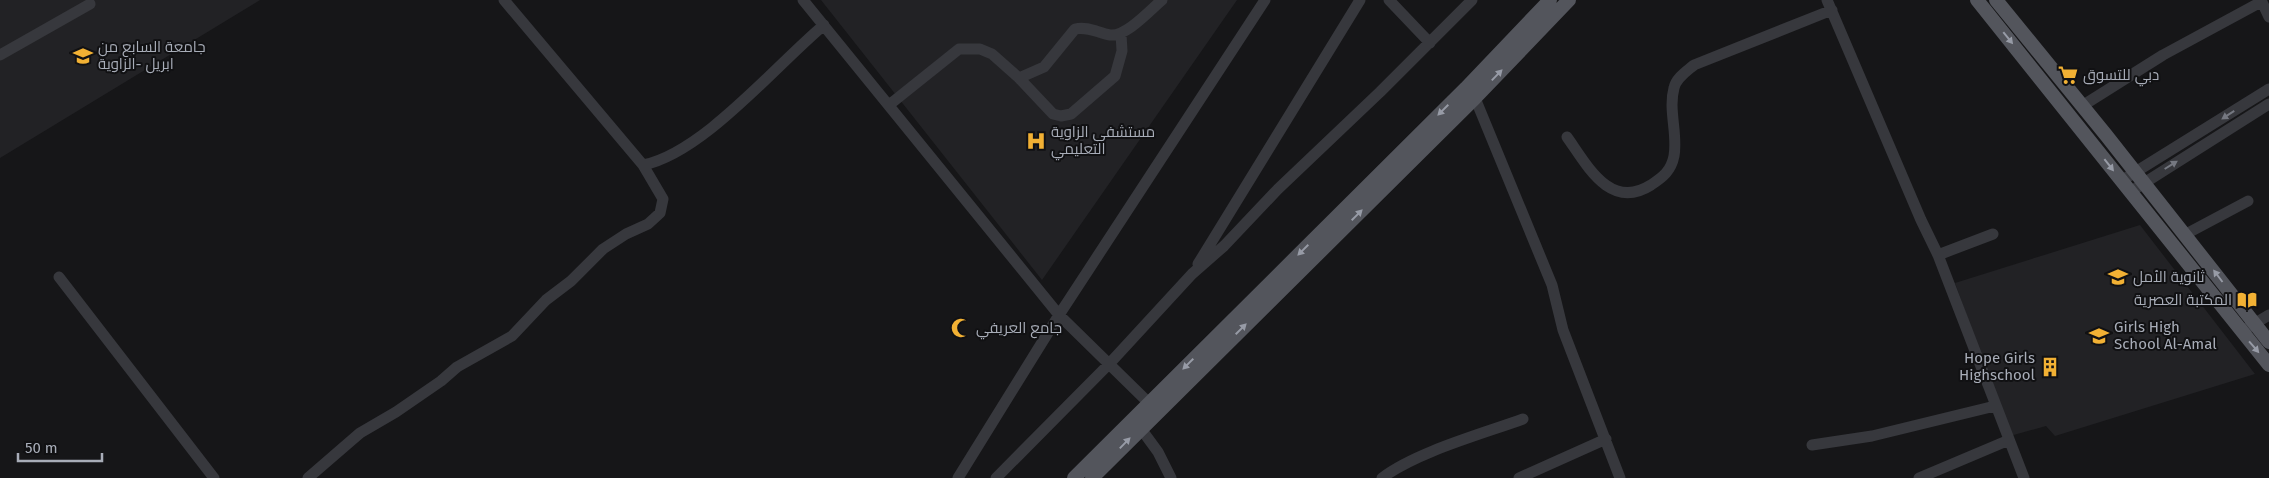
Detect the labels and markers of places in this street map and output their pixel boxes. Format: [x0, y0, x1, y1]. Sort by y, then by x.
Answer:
place label: جامعة السابع من ابريل -الزاوية [98, 38, 206, 74]
school or university icon: جامعة السابع من ابريل -الزاوية [72, 45, 94, 67]
supermarket icon: دبي للتسوق [2057, 64, 2079, 86]
place label: دبي للتسوق [2083, 66, 2159, 87]
place label: مستشفى الزاوية التعليمي [1051, 123, 1155, 161]
hospital icon: مستشفى الزاوية التعليمي [1025, 130, 1047, 152]
school or university icon: ثانوية الأمل [2107, 266, 2129, 288]
place label: ثانوية الأمل [2133, 268, 2205, 287]
library icon: المكتبة العصرية [2236, 289, 2258, 311]
place label: المكتبة العصرية [2134, 291, 2232, 309]
mosque icon: جامع العريفي [950, 317, 972, 339]
place label: Girls High School Al-Amal [2114, 318, 2217, 353]
place label: جامع العريفي [976, 319, 1062, 340]
school or university icon: Girls High School Al-Amal [2088, 325, 2110, 347]
place label: Hope Girls Highschool [1959, 349, 2036, 384]
building icon: Hope Girls Highschool [2039, 356, 2061, 378]

